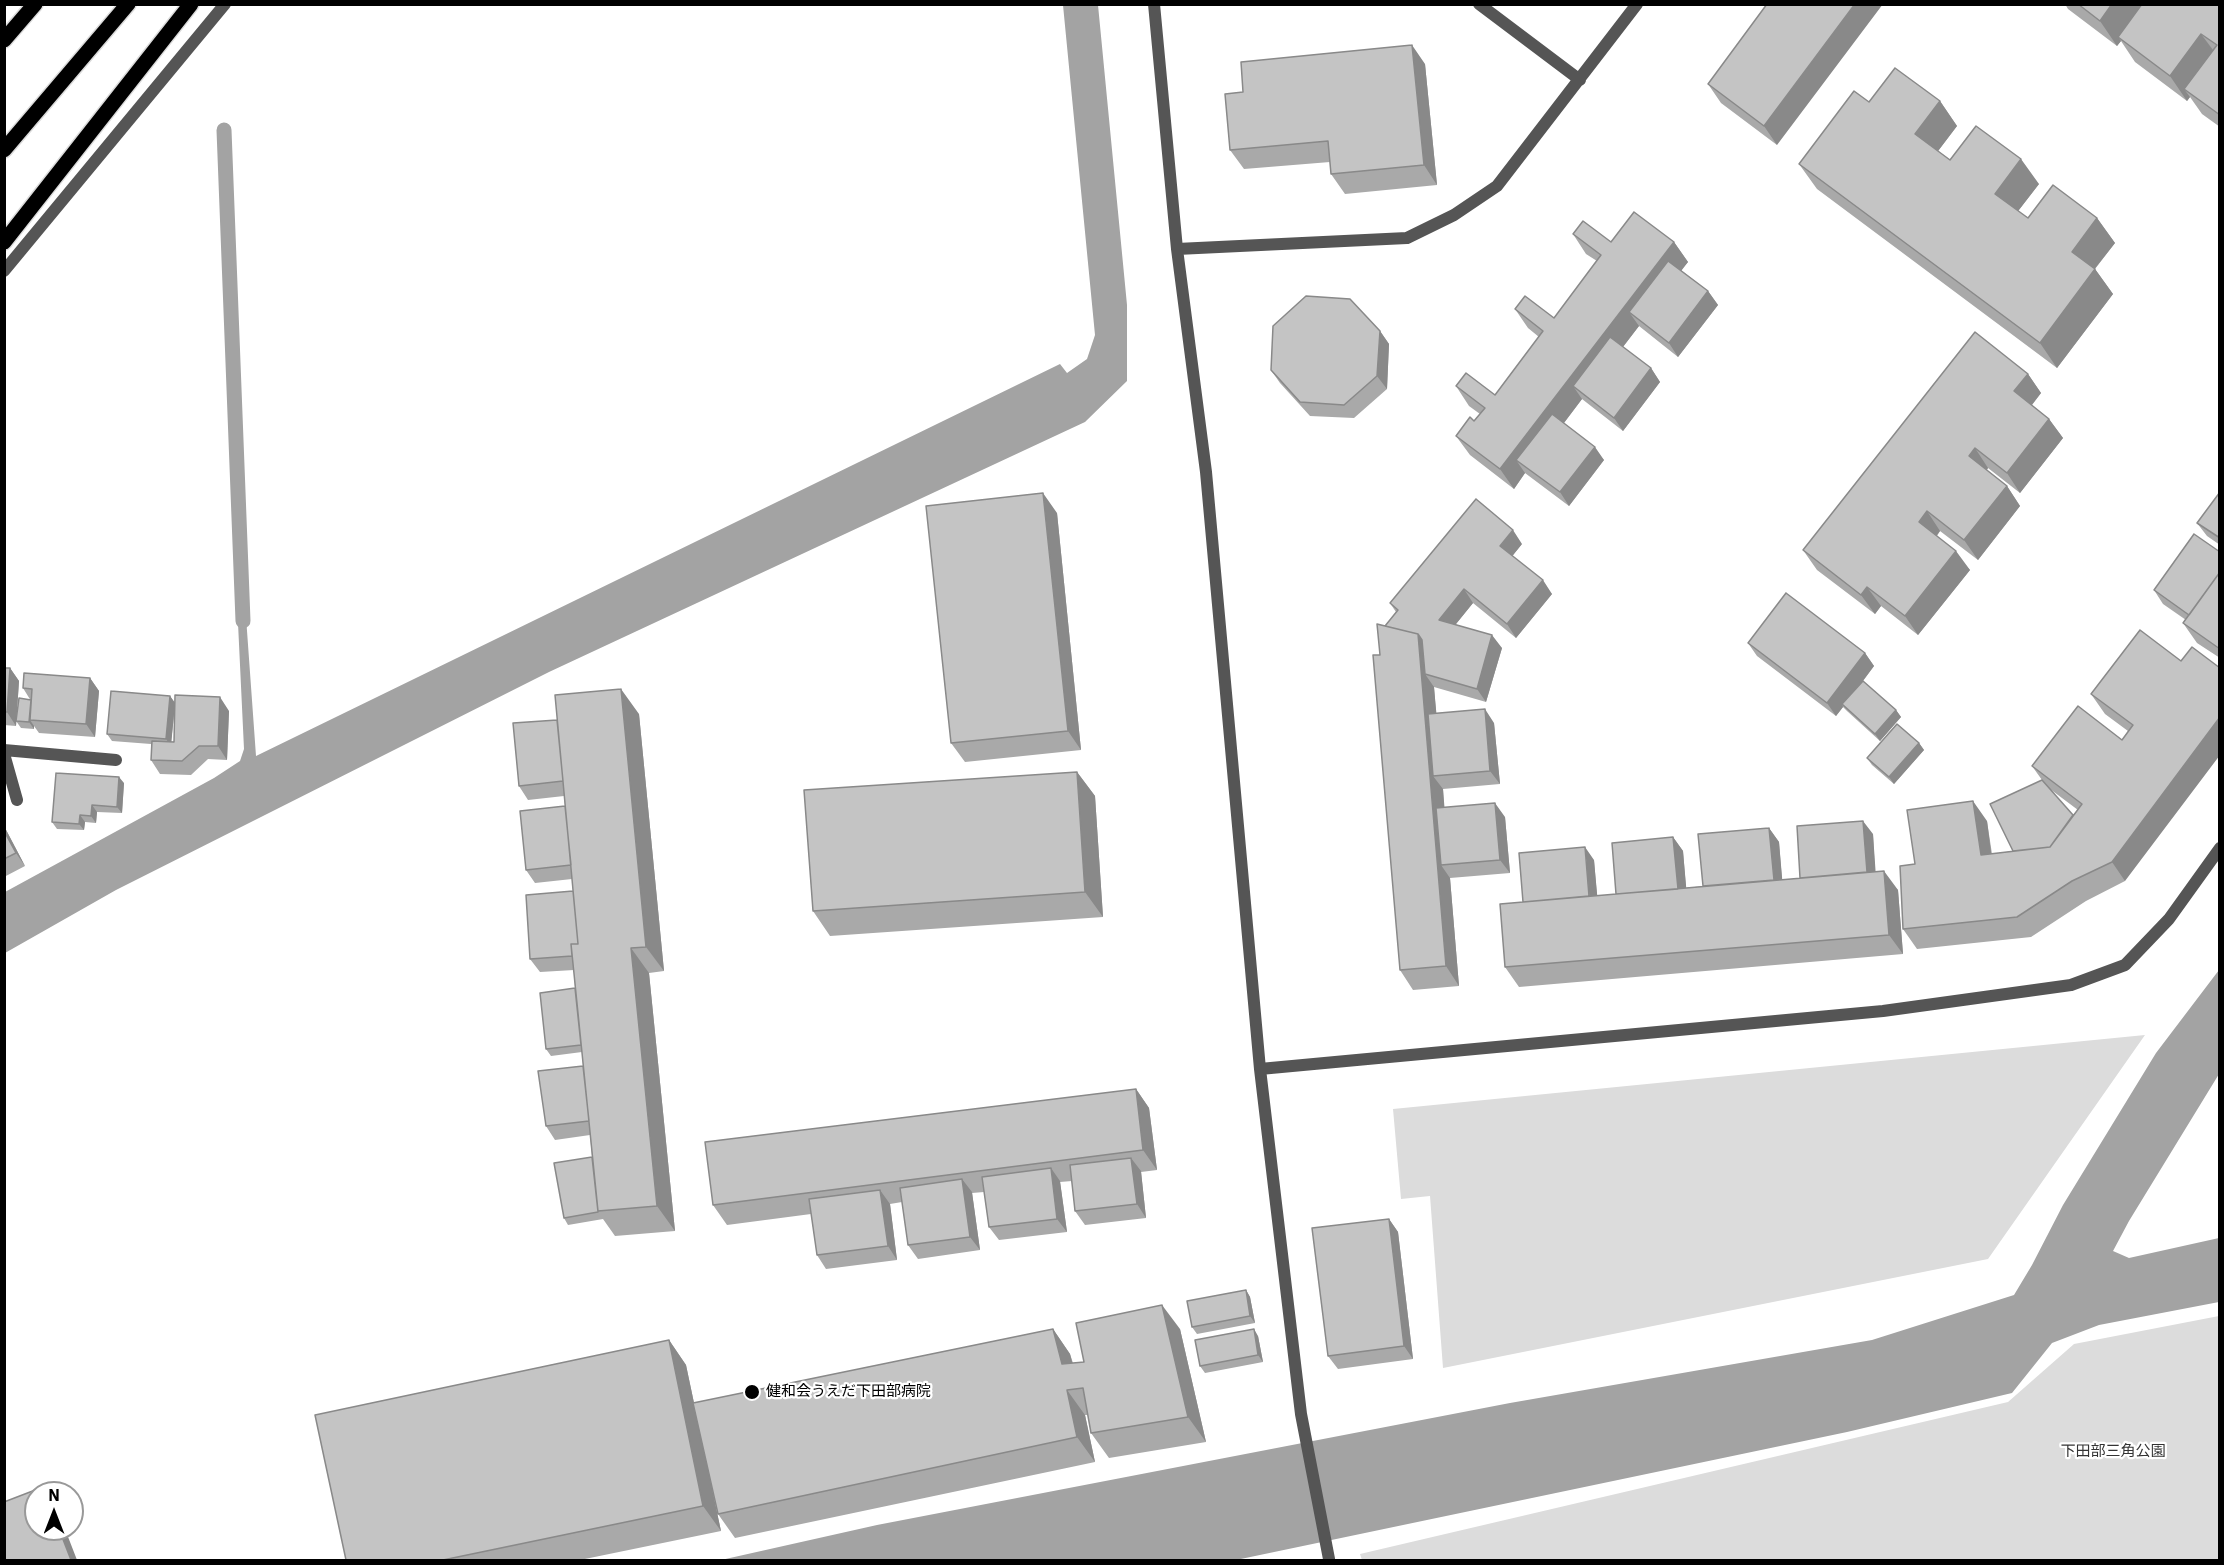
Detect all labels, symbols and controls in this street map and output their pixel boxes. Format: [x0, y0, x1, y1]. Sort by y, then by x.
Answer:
marker: 健和会うえだ下田部病院 [743, 1383, 761, 1401]
place label: 健和会うえだ下田部病院 [766, 1383, 931, 1401]
park label: 下田部三角公園 [2061, 1443, 2165, 1461]
north arrow [24, 1481, 84, 1541]
text: N [48, 1485, 60, 1505]

